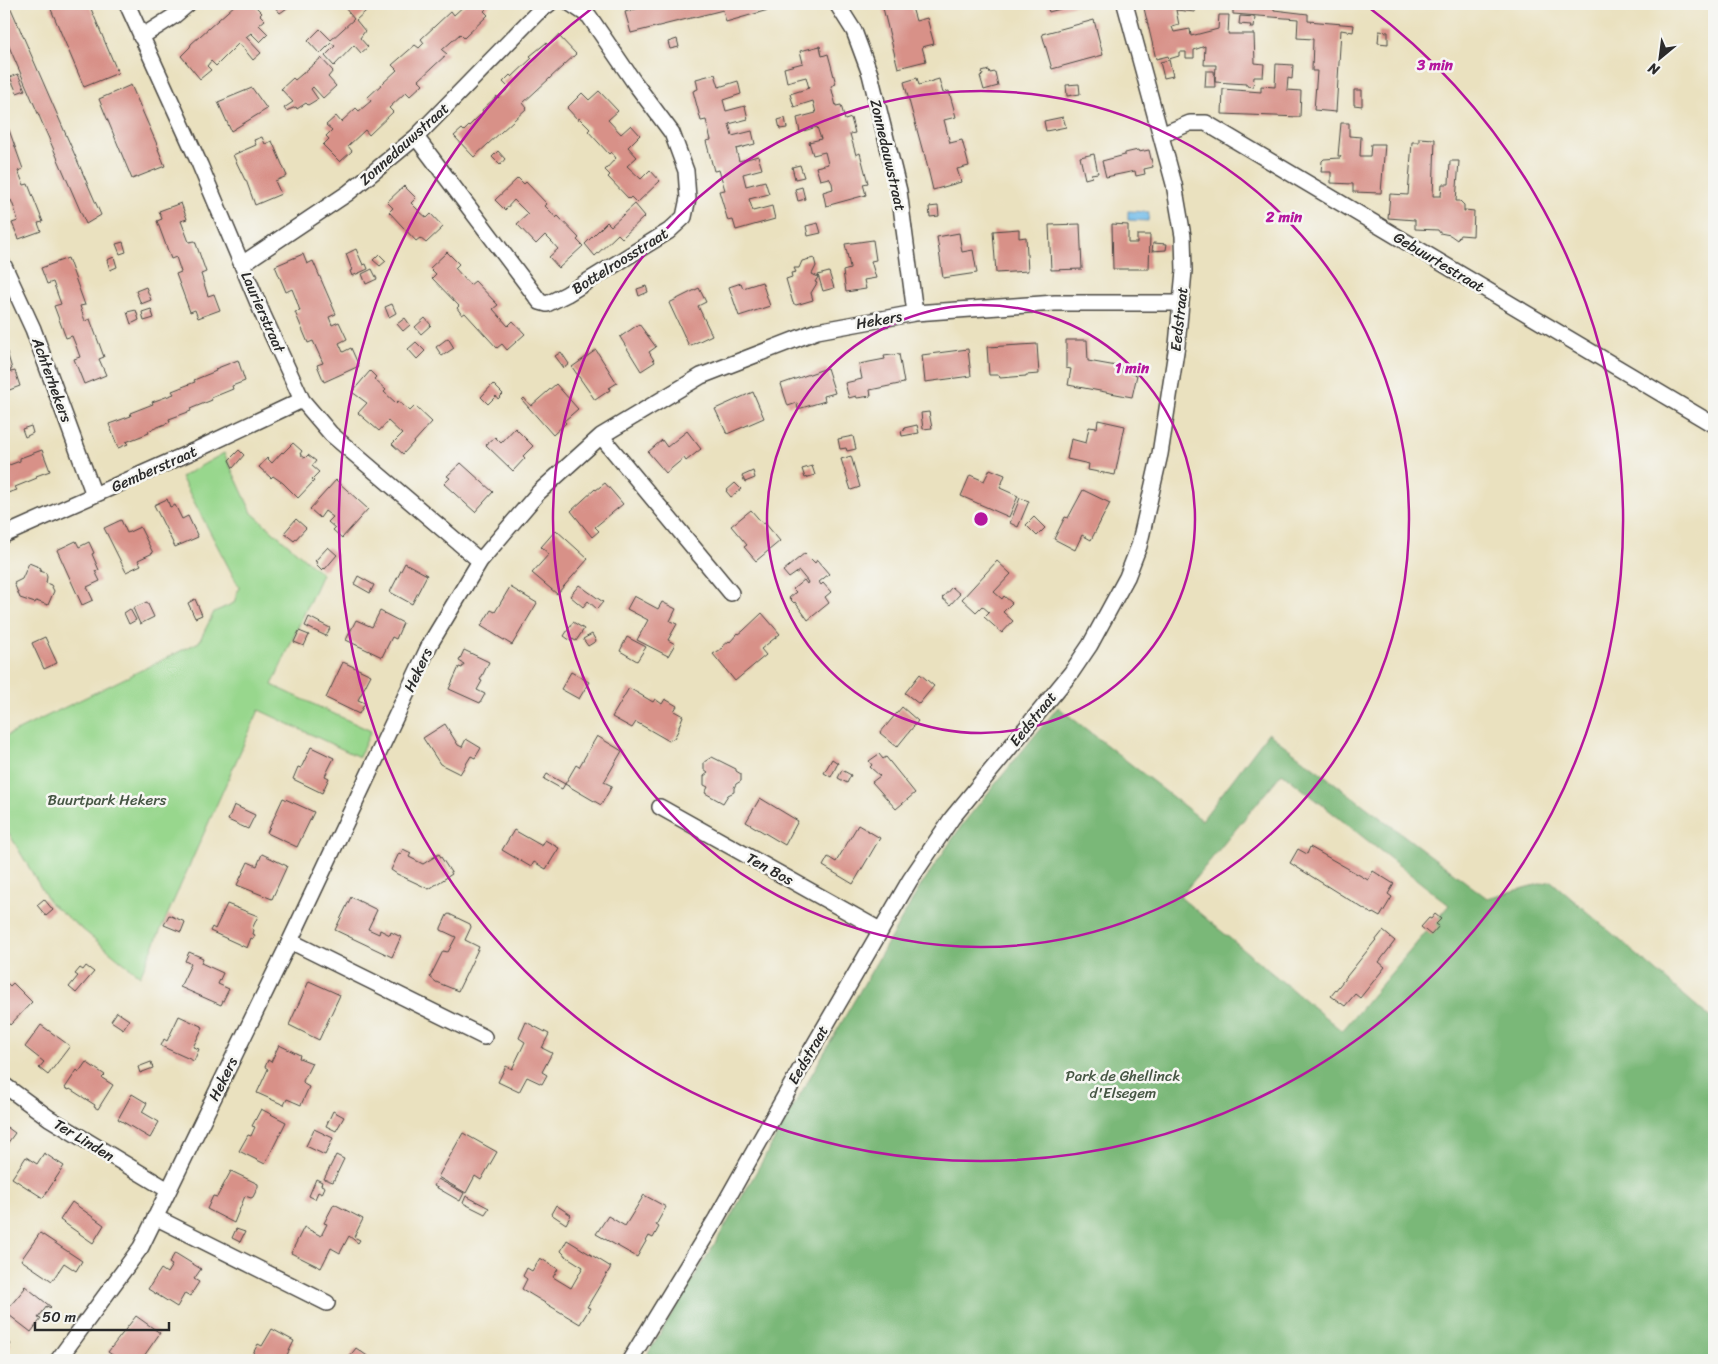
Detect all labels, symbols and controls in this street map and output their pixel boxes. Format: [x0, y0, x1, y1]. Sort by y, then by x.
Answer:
north arrow [1636, 32, 1686, 82]
text: 3 min [1416, 52, 1454, 78]
text: N [1643, 56, 1665, 83]
street label: Zonnedauwstraat [353, 96, 455, 192]
street label: Zonnedauwstraat [862, 96, 914, 214]
text: 2 min [1265, 204, 1303, 230]
street label: Bottelroosstraat [566, 221, 674, 301]
street label: Gebuurtestraat [1388, 224, 1490, 300]
street label: Laurierstraat [234, 267, 293, 358]
street label: Eedstraat [1163, 285, 1195, 353]
street label: Hekers [854, 303, 905, 337]
street label: Achterhekers [24, 333, 79, 426]
text: 1 min [1115, 355, 1150, 381]
street label: Gemberstraat [107, 438, 202, 500]
centre of rings [972, 510, 990, 528]
street label: Hekers [396, 643, 440, 696]
street label: Eedstraat [1003, 685, 1064, 752]
park label: Buurtpark Hekers [48, 787, 166, 813]
street label: Ten Bos [741, 845, 799, 893]
street label: Eedstraat [781, 1020, 836, 1089]
street label: Hekers [201, 1052, 245, 1106]
park label: Park de Ghellinck d'Elsegem [1066, 1063, 1180, 1106]
street label: Ter Linden [49, 1112, 119, 1168]
scale bar [35, 1299, 169, 1331]
text: 50 m [42, 1304, 77, 1330]

